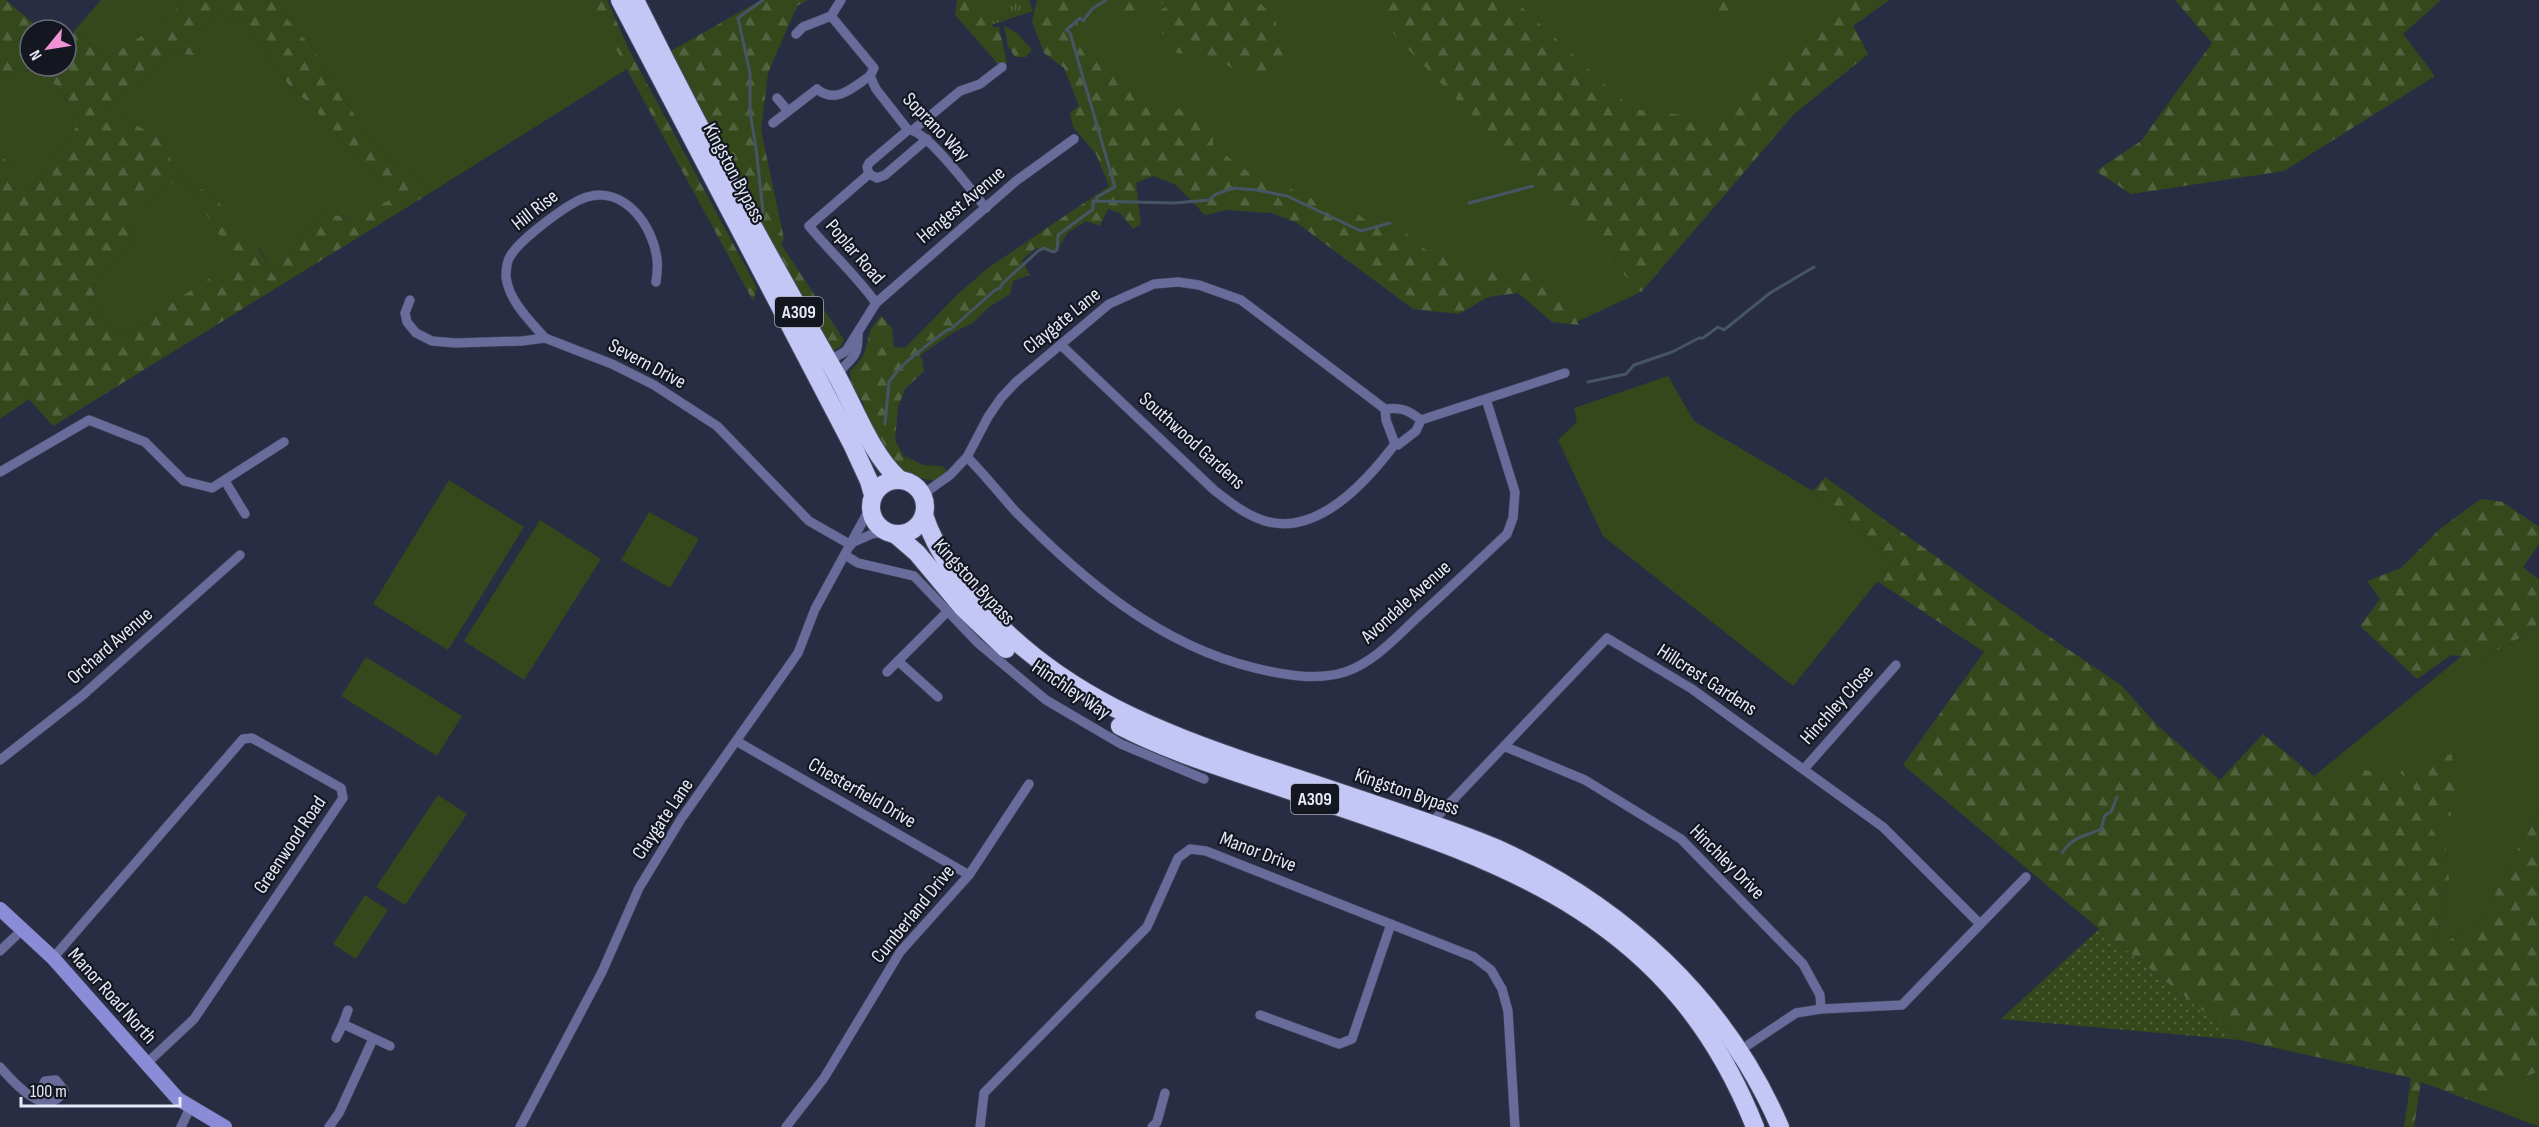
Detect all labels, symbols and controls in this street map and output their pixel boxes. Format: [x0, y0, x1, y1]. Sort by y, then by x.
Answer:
north arrow [18, 18, 78, 78]
text: N [26, 46, 47, 63]
street label: Soprano Way [897, 88, 975, 166]
street label: Kingston Bypass [698, 119, 770, 227]
street label: Hengest Avenue [912, 161, 1010, 249]
street label: Hill Rise [507, 184, 563, 236]
street label: Poplar Road [820, 214, 890, 290]
street label: Claygate Lane [1019, 283, 1105, 359]
road number: A309 [775, 297, 823, 327]
street label: Severn Drive [604, 334, 690, 394]
street label: Southwood Gardens [1134, 387, 1250, 495]
street label: Kingston Bypass [928, 534, 1020, 630]
street label: Avondale Avenue [1355, 555, 1456, 649]
street label: Orchard Avenue [62, 602, 158, 690]
street label: Hillcrest Gardens [1653, 639, 1761, 721]
street label: Hinchley Way [1027, 655, 1115, 725]
street label: Hinchley Close [1795, 660, 1879, 750]
street label: Chesterfield Drive [804, 753, 920, 833]
street label: Kingston Bypass [1352, 763, 1462, 821]
street label: Claygate Lane [627, 774, 699, 864]
road number: A309 [1291, 784, 1339, 814]
street label: Greenwood Road [249, 792, 331, 898]
street label: Hinchley Drive [1684, 819, 1770, 905]
street label: Manor Drive [1216, 826, 1300, 878]
street label: Cumberland Drive [866, 860, 960, 968]
street label: Manor Road North [63, 943, 161, 1049]
scale bar [21, 1070, 180, 1108]
text: 100 m [30, 1081, 67, 1102]

